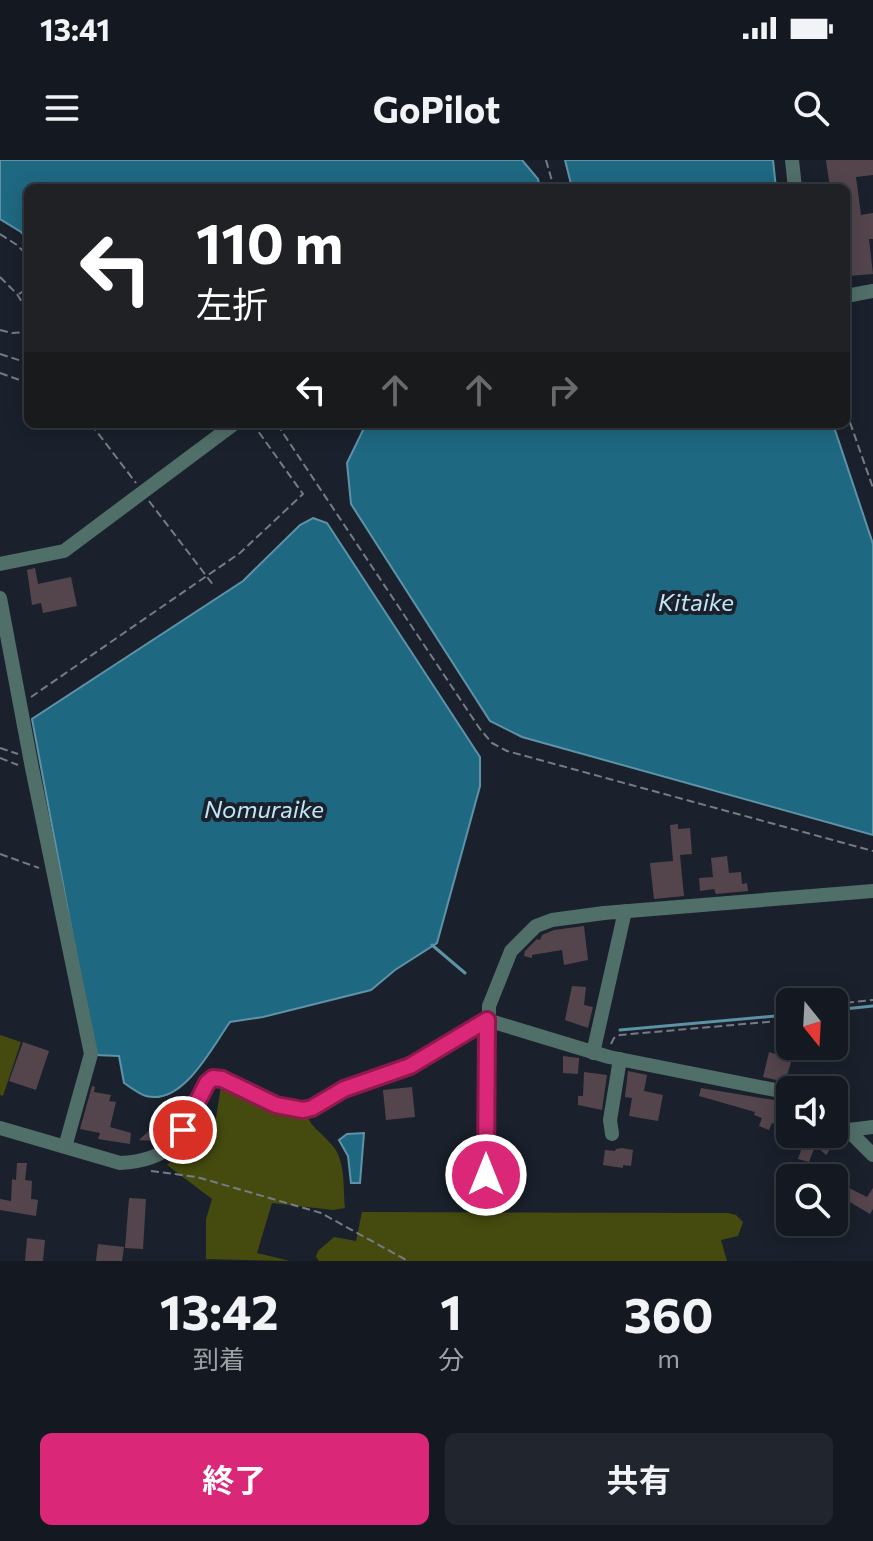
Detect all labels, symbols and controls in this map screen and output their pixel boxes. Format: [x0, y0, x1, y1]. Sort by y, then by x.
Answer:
text: 13:41 [40, 10, 110, 47]
icon: menu [40, 86, 84, 130]
text: GoPilot [373, 86, 500, 130]
icon: search [789, 86, 833, 130]
text: 110 m [196, 207, 343, 276]
icon: left [64, 216, 168, 320]
text: 左折 [196, 281, 268, 325]
icon: left [289, 368, 333, 412]
icon: ahead [373, 368, 417, 412]
icon: ahead [457, 368, 501, 412]
icon: right [541, 368, 585, 412]
water label: Kitaike [658, 587, 734, 616]
water label: Nomuraike [204, 794, 324, 823]
north arrow [776, 988, 848, 1060]
map controls [776, 988, 848, 1236]
button: sound [776, 1076, 848, 1148]
pin [149, 1096, 217, 1164]
icon: arrive [161, 1108, 205, 1152]
position arrow [444, 1133, 528, 1217]
button: search [776, 1164, 848, 1236]
text: 13:42 [160, 1281, 278, 1340]
text: 1 [440, 1281, 462, 1340]
text: 360 [624, 1284, 713, 1343]
text: m [657, 1342, 680, 1373]
text: 到着 [193, 1343, 245, 1374]
text: 分 [438, 1343, 464, 1374]
button: 終了 [40, 1433, 429, 1525]
button: 共有 [445, 1433, 833, 1525]

